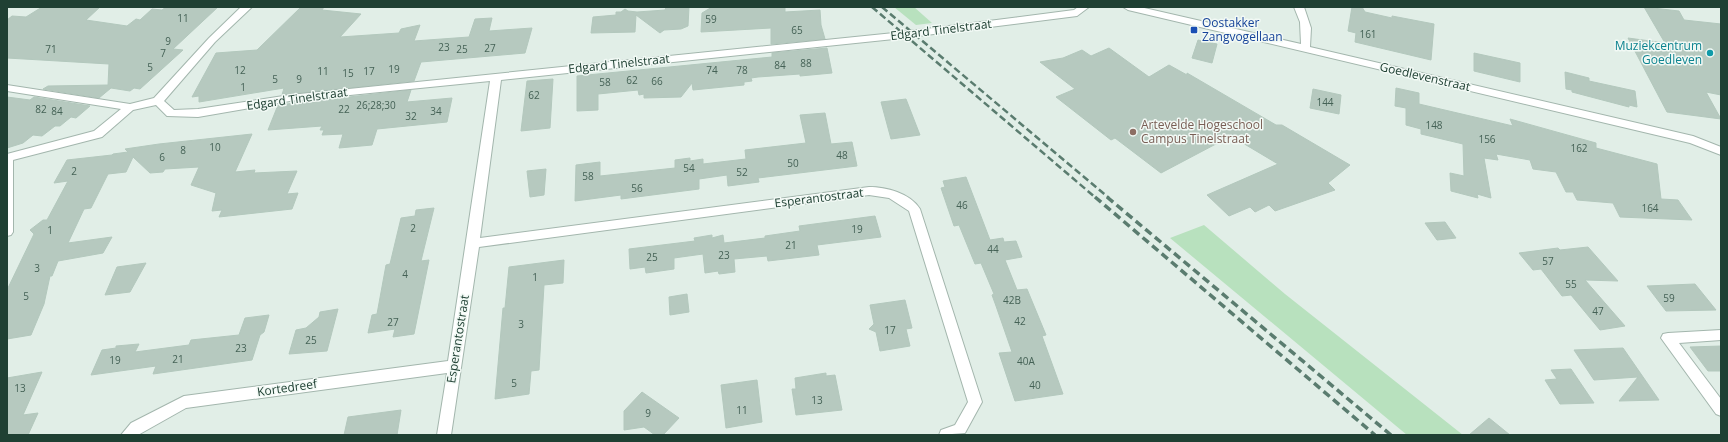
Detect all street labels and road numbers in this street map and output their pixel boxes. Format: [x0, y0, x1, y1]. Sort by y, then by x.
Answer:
street label: Edgard Tinelstraat [889, 15, 993, 44]
street label: Edgard Tinelstraat [567, 50, 670, 77]
street label: Goedlevenstraat [1378, 58, 1472, 95]
street label: Edgard Tinelstraat [245, 83, 349, 114]
street label: Esperantostraat [774, 184, 864, 211]
street label: Esperantostraat [442, 293, 473, 384]
street label: Kortedreef [256, 375, 319, 400]

